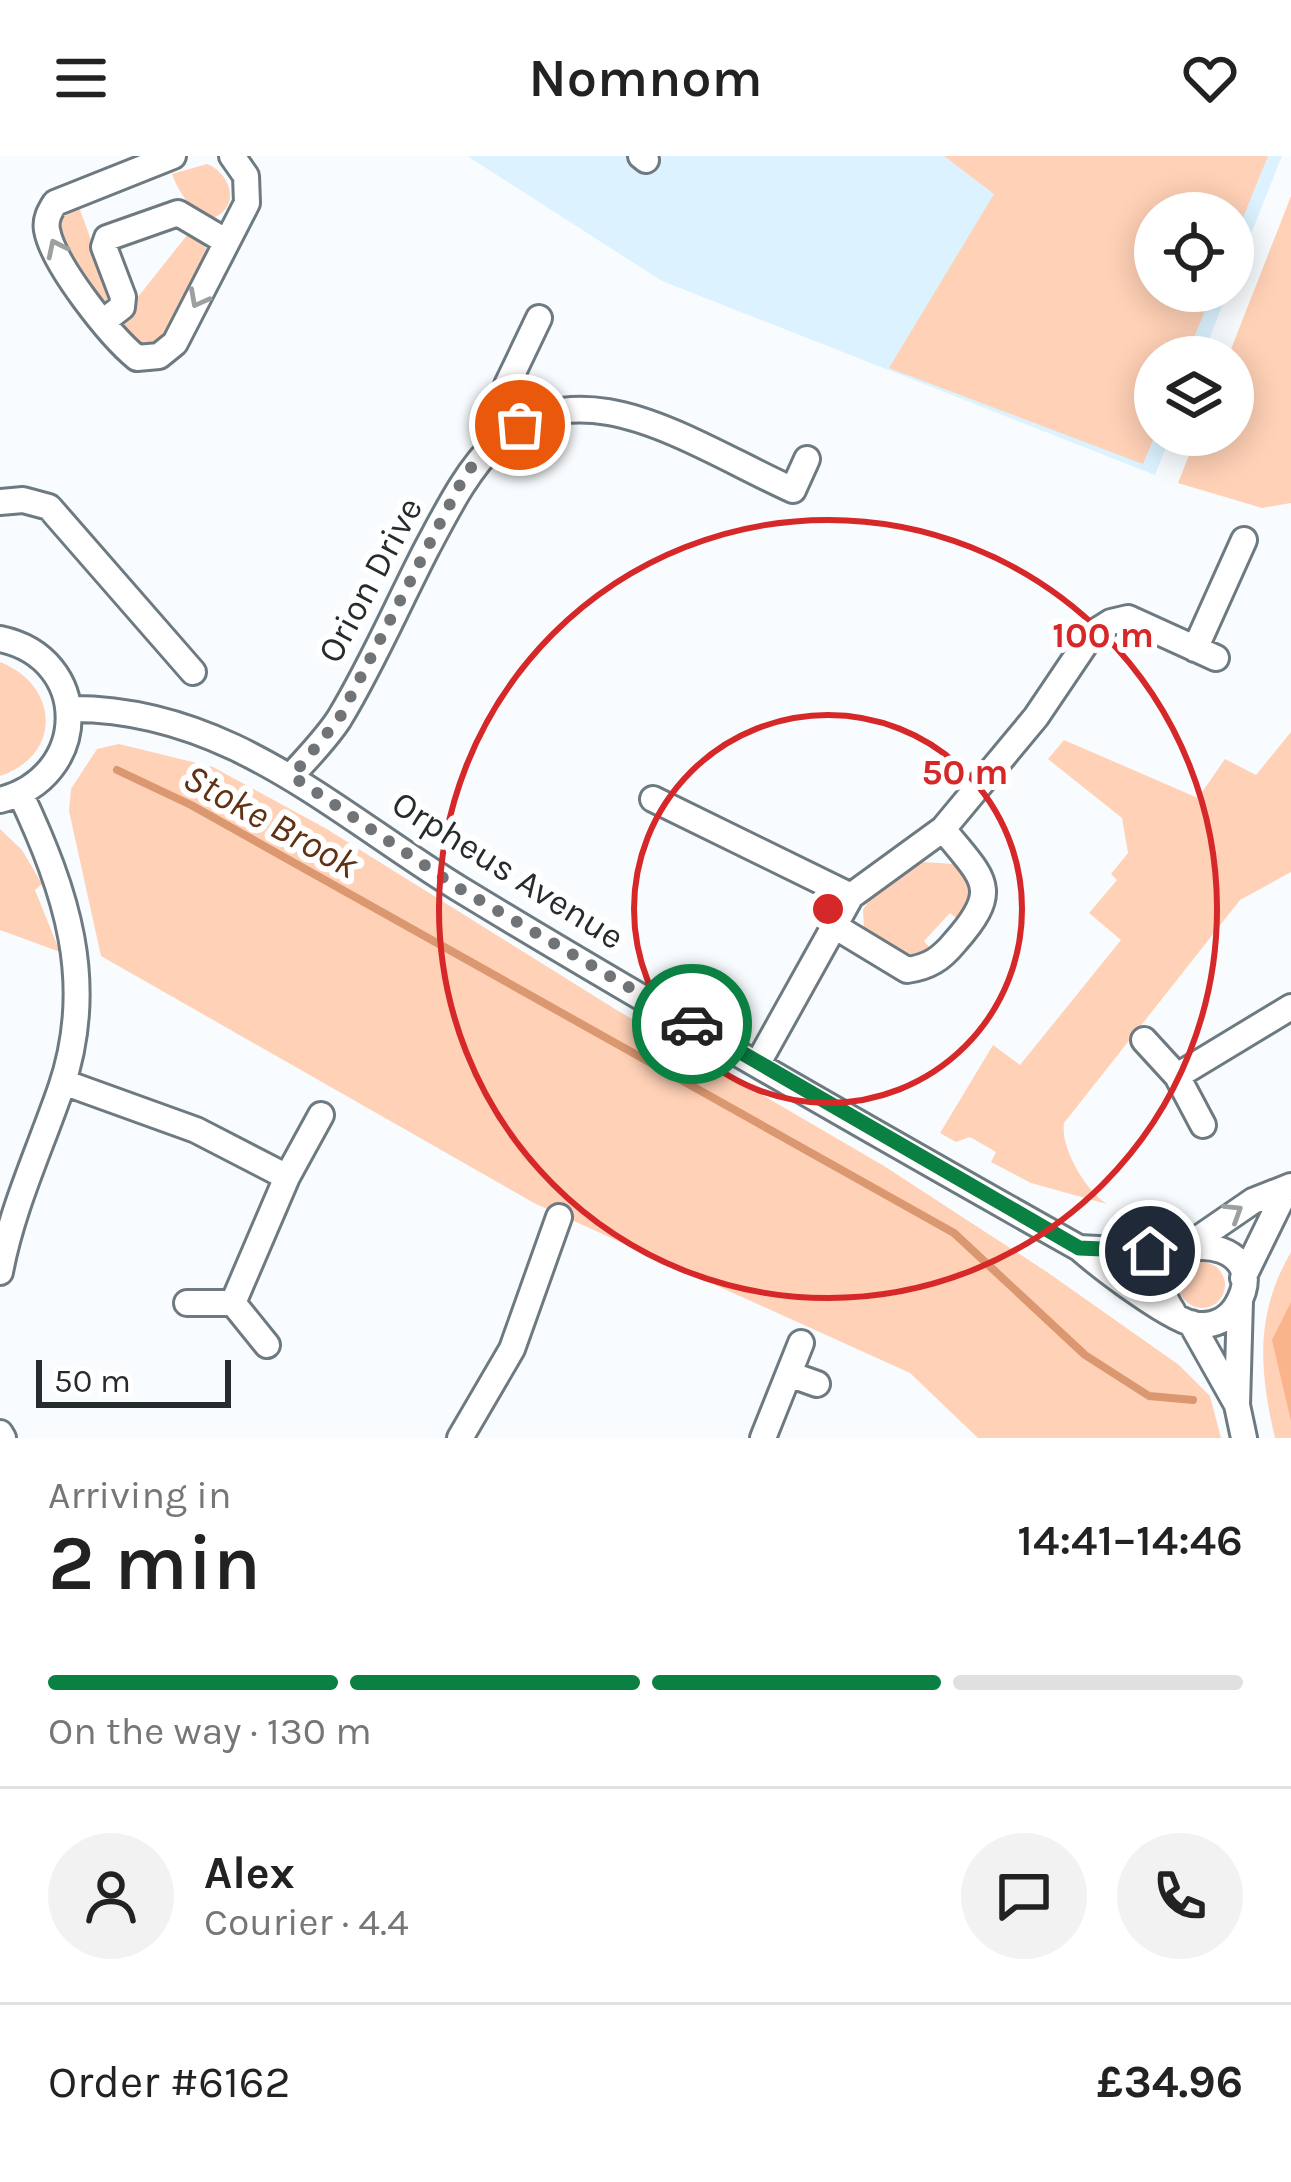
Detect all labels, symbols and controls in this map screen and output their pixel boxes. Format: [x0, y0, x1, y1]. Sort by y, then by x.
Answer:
icon: menu [48, 45, 114, 111]
icon: heart [1177, 45, 1243, 111]
text: Nomnom [528, 46, 763, 110]
map controls [1134, 192, 1254, 456]
button: locate [1134, 192, 1254, 312]
one-way arrow [47, 239, 70, 260]
one-way arrow [189, 286, 212, 308]
button: layers [1134, 336, 1254, 456]
pin [469, 374, 571, 476]
icon: bag [487, 392, 553, 458]
street label: Orion Drive [309, 490, 431, 670]
text: 100 m [1052, 614, 1154, 656]
text: 50 m [922, 751, 1009, 793]
water label: Stoke Brook [175, 754, 368, 888]
street label: Orpheus Avenue [384, 782, 632, 958]
centre of rings [807, 888, 849, 930]
courier [632, 964, 752, 1084]
icon: car [659, 991, 725, 1057]
pin [1099, 1200, 1201, 1302]
one-way arrow [1221, 1204, 1243, 1227]
icon: home [1117, 1218, 1183, 1284]
scale bar [36, 1354, 231, 1407]
text: 50 m [54, 1362, 131, 1400]
text: Arriving in [48, 1472, 231, 1518]
text: 14:41–14:46 [1017, 1514, 1243, 1566]
text: 2 min [48, 1517, 261, 1609]
text: On the way · 130 m [48, 1708, 372, 1754]
button: person [48, 1833, 174, 1959]
button: chat [961, 1833, 1087, 1959]
button: phone [1117, 1833, 1243, 1959]
text: Alex [204, 1847, 295, 1899]
text: Courier · 4.4 [204, 1899, 409, 1945]
text: Order #6162 [48, 2056, 291, 2108]
text: £34.96 [1097, 2056, 1243, 2108]

